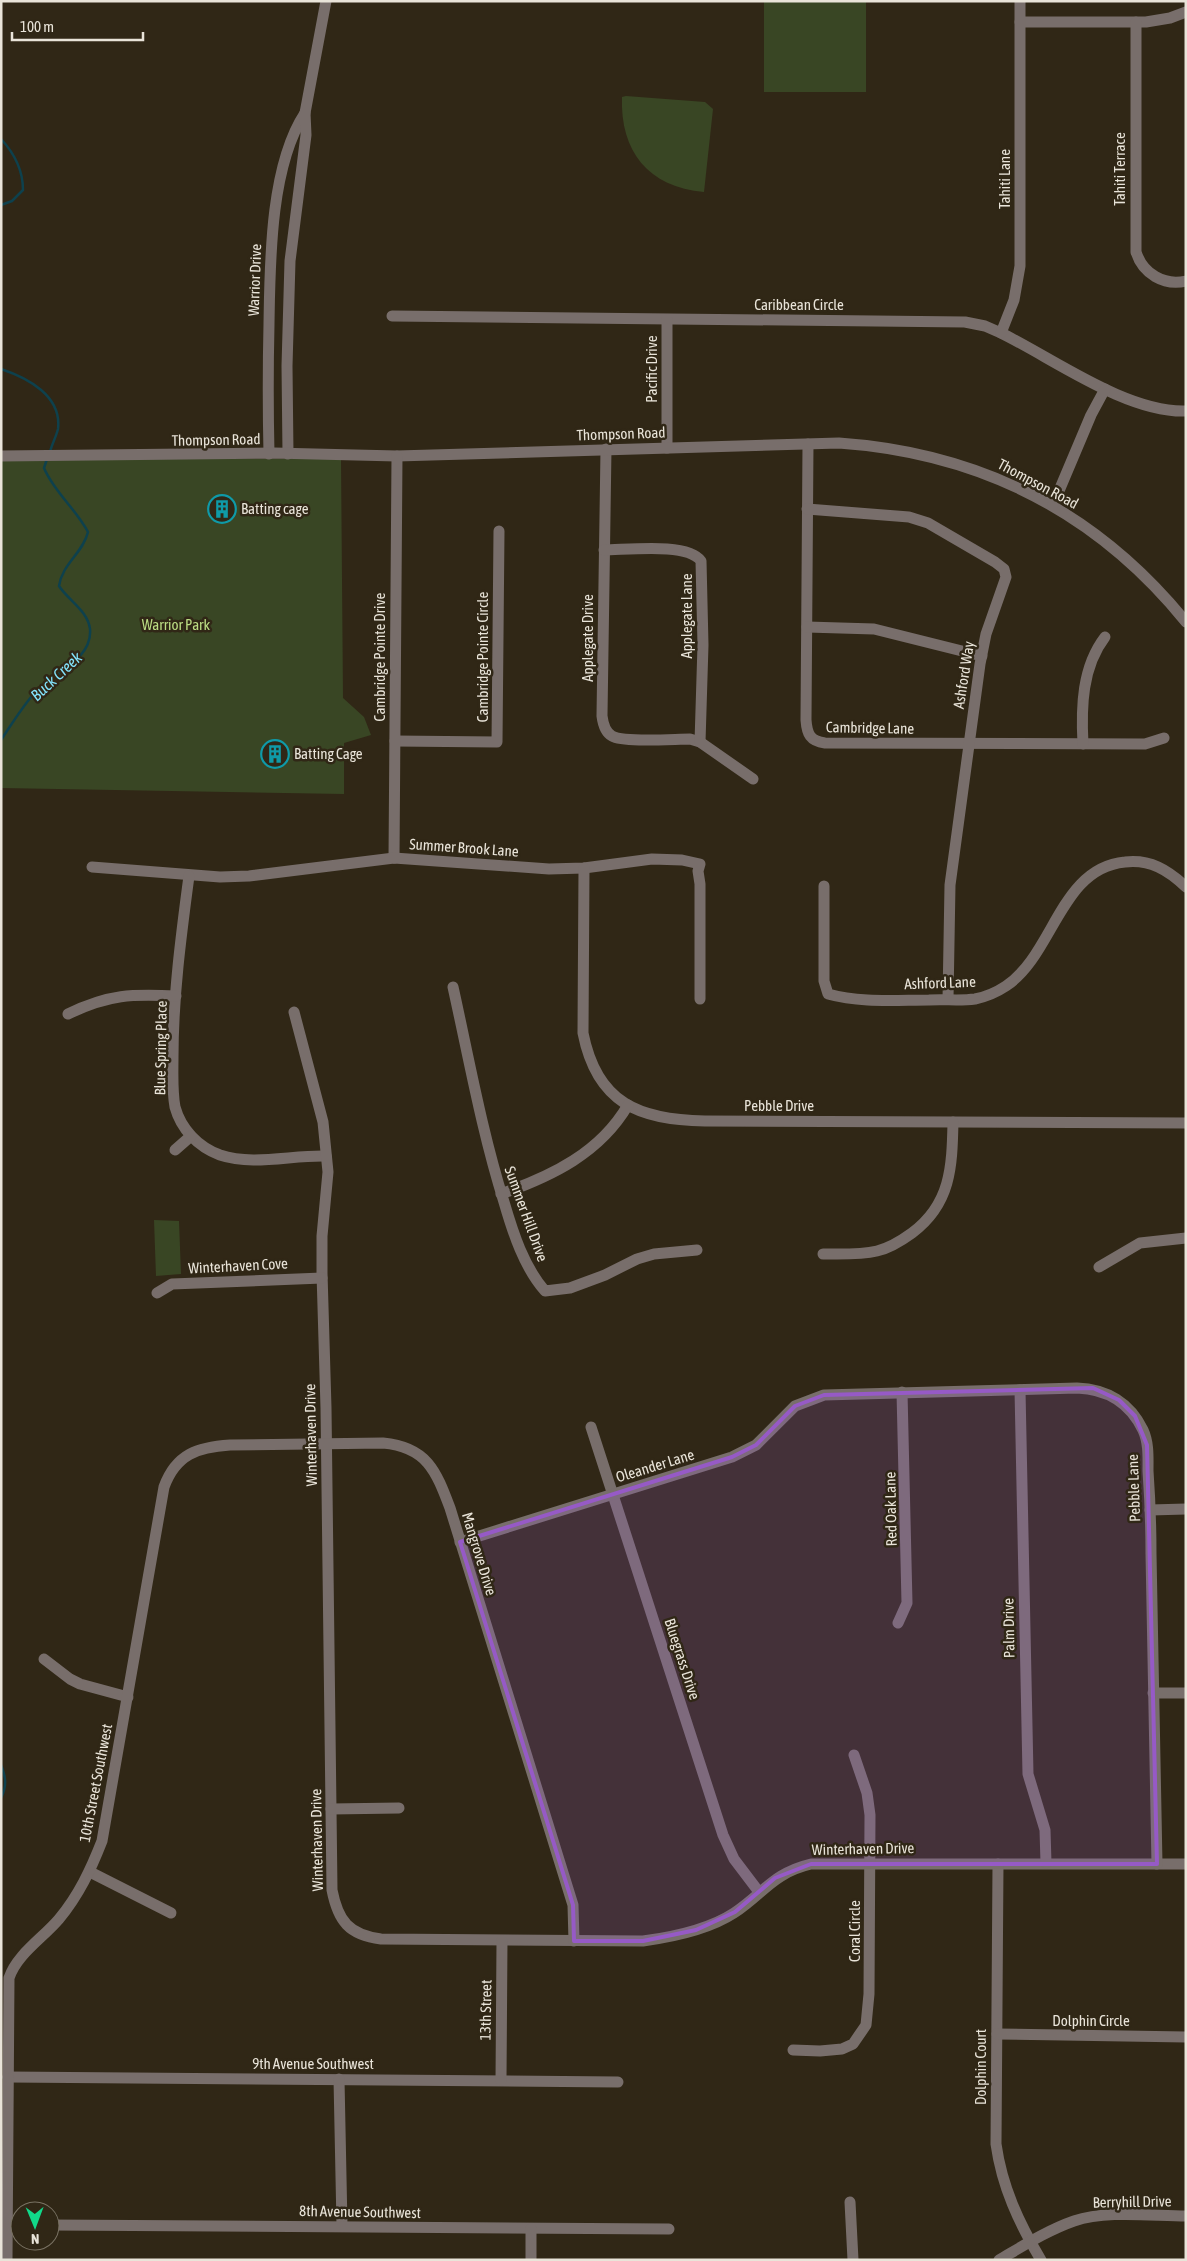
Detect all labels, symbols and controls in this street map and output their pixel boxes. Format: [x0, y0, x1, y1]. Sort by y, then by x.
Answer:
scale bar [12, 10, 144, 42]
text: 100 m [20, 18, 54, 35]
street label: Tahiti Terrace [1111, 132, 1128, 206]
street label: Tahiti Lane [996, 149, 1013, 209]
street label: Warrior Drive [245, 243, 264, 316]
street label: Caribbean Circle [754, 296, 844, 313]
street label: Pacific Drive [643, 335, 660, 403]
street label: Thompson Road [576, 423, 666, 444]
street label: Thompson Road [171, 430, 261, 449]
street label: Thompson Road [995, 455, 1081, 512]
building icon: Batting cage [207, 494, 237, 524]
place label: Batting cage [241, 500, 309, 517]
street label: Applegate Lane [678, 573, 695, 659]
street label: Cambridge Pointe Drive [371, 592, 388, 721]
street label: Cambridge Pointe Circle [474, 592, 491, 722]
street label: Applegate Drive [579, 594, 596, 682]
park label: Warrior Park [142, 616, 211, 633]
street label: Ashford Way [950, 640, 977, 710]
water label: Buck Creek [27, 647, 86, 704]
street label: Cambridge Lane [826, 718, 915, 737]
building icon: Batting Cage [260, 739, 290, 769]
place label: Batting Cage [294, 745, 363, 762]
street label: Summer Brook Lane [409, 835, 519, 860]
street label: Ashford Lane [904, 973, 976, 992]
street label: Blue Spring Place [151, 1000, 170, 1096]
street label: Pebble Drive [744, 1097, 814, 1114]
street label: Summer Hill Drive [501, 1164, 552, 1264]
street label: Winterhaven Cove [188, 1254, 288, 1277]
street label: Winterhaven Drive [301, 1383, 320, 1486]
street label: Oleander Lane [614, 1446, 696, 1485]
street label: Pebble Lane [1124, 1454, 1143, 1522]
street label: Red Oak Lane [881, 1471, 900, 1546]
street label: Mangrove Drive [459, 1510, 500, 1598]
street label: Palm Drive [999, 1598, 1018, 1658]
street label: Bluegrass Drive [661, 1616, 704, 1702]
street label: 10th Street Southwest [76, 1722, 115, 1843]
street label: Winterhaven Drive [307, 1788, 326, 1891]
street label: Winterhaven Drive [812, 1839, 915, 1858]
street label: Coral Circle [846, 1900, 863, 1962]
street label: 13th Street [476, 1980, 495, 2040]
street label: Dolphin Circle [1052, 2012, 1130, 2029]
street label: Dolphin Court [972, 2029, 989, 2105]
street label: 9th Avenue Southwest [252, 2055, 374, 2072]
street label: Berryhill Drive [1092, 2192, 1172, 2211]
north arrow [10, 2201, 60, 2251]
street label: 8th Avenue Southwest [299, 2202, 421, 2221]
text: N [31, 2231, 39, 2247]

